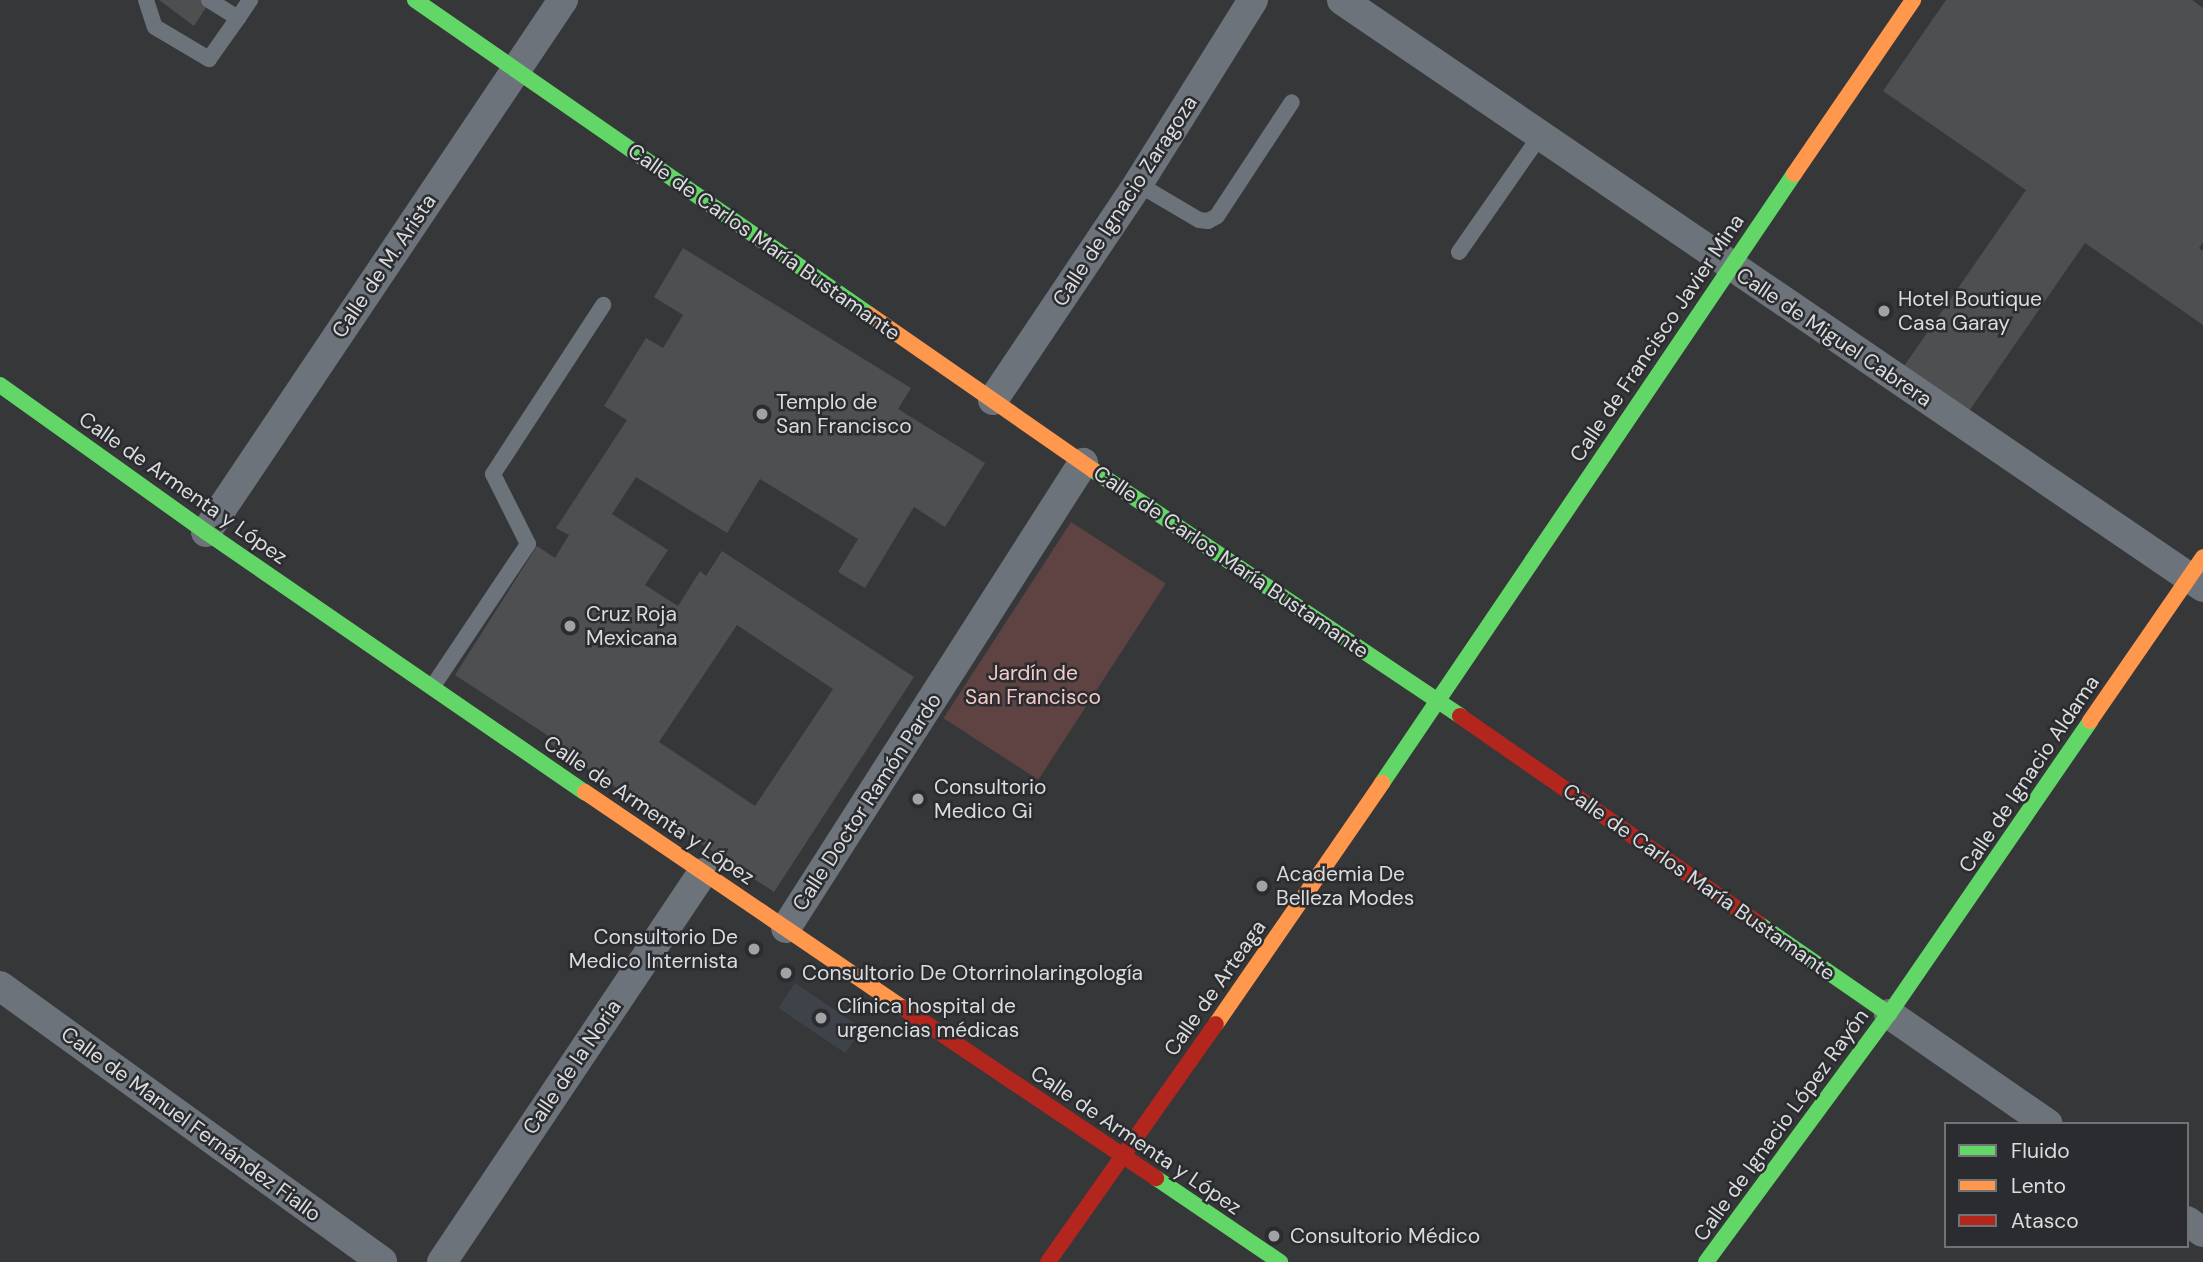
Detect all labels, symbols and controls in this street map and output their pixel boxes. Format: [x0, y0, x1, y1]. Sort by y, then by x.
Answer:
street label: Calle de Ignacio Zaragoza [1047, 91, 1203, 311]
street label: Calle de Carlos María Bustamante [623, 138, 905, 346]
street label: Calle de M. Arista [327, 189, 441, 343]
street label: Calle de Francisco Javier Mina [1565, 209, 1749, 467]
street label: Calle de Miguel Cabrera [1731, 262, 1937, 412]
place label: Hotel Boutique Casa Garay [1898, 286, 2042, 336]
marker: Hotel Boutique Casa Garay [1876, 303, 1892, 319]
place label: Templo de San Francisco [776, 389, 912, 439]
street label: Calle de Armenta y López [74, 406, 292, 570]
marker: Templo de San Francisco [754, 406, 770, 422]
street label: Calle de Carlos María Bustamante [1089, 460, 1373, 664]
place label: Cruz Roja Mexicana [586, 601, 677, 651]
marker: Cruz Roja Mexicana [560, 616, 580, 636]
park label: Jardín de San Francisco [965, 660, 1101, 710]
street label: Calle de Ignacio Aldama [1954, 671, 2104, 877]
street label: Calle Doctor Ramón Pardo [787, 689, 947, 915]
street label: Calle de Armenta y López [539, 730, 759, 890]
place label: Consultorio Medico Gi [934, 774, 1046, 824]
street label: Calle de Carlos María Bustamante [1558, 778, 1840, 986]
marker: Consultorio Medico Gi [908, 789, 928, 809]
place label: Academia De Belleza Modes [1276, 861, 1414, 911]
marker: Academia De Belleza Modes [1254, 878, 1270, 894]
street label: Calle de Arteaga [1159, 915, 1271, 1061]
place label: Consultorio De Medico Internista [569, 924, 738, 974]
marker: Consultorio De Medico Internista [744, 939, 764, 959]
place label: Consultorio De Otorrinolaringología [802, 960, 1143, 986]
marker: Consultorio De Otorrinolaringología [776, 963, 796, 983]
place label: Clínica hospital de urgencias médicas [837, 993, 1019, 1043]
street label: Calle de la Noria [518, 995, 626, 1139]
street label: Calle de Ignacio López Rayón [1688, 1004, 1874, 1246]
marker: Clínica hospital de urgencias médicas [811, 1008, 831, 1028]
street label: Calle de Manuel Fernández Fiallo [56, 1021, 326, 1227]
street label: Calle de Armenta y López [1026, 1060, 1246, 1220]
legend [1944, 1122, 2189, 1248]
text: Fluido [2011, 1137, 2070, 1165]
text: Lento [2011, 1172, 2066, 1200]
text: Atasco [2011, 1207, 2079, 1235]
place label: Consultorio Médico [1290, 1223, 1480, 1249]
marker: Consultorio Médico [1264, 1226, 1284, 1246]

